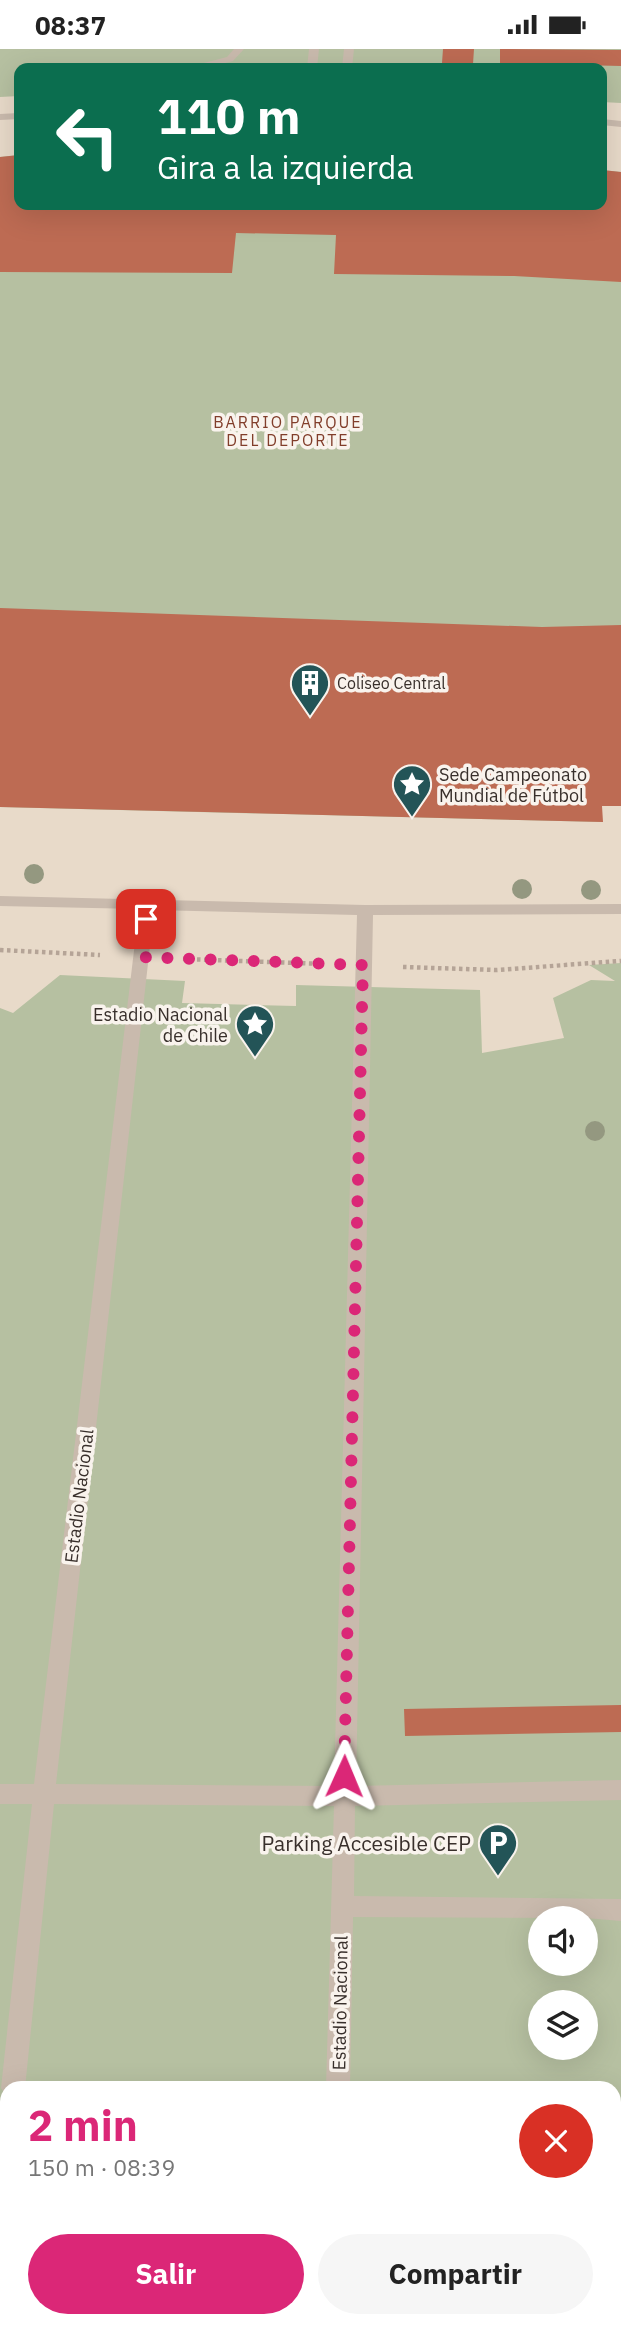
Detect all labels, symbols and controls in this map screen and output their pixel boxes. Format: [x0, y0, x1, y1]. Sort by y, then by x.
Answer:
text: 08:37 [35, 8, 106, 42]
text: 110 m [157, 84, 301, 147]
icon: left [42, 91, 133, 182]
text: Gira a la izquierda [157, 146, 414, 188]
district label: BARRIO PARQUE DEL DEPORTE [213, 412, 363, 450]
building icon: Coliseo Central [289, 662, 331, 717]
place label: Coliseo Central [337, 673, 446, 693]
place icon: Sede Campeonato Mundial de Fútbol [391, 763, 433, 818]
place label: Sede Campeonato Mundial de Fútbol [439, 763, 587, 807]
pin [116, 889, 176, 949]
icon: arrive [127, 900, 165, 938]
place label: Estadio Nacional de Chile [93, 1003, 228, 1047]
place icon: Estadio Nacional de Chile [234, 1003, 276, 1058]
street label: Estadio Nacional [59, 1427, 99, 1564]
position arrow [307, 1739, 381, 1813]
parking icon: Parking Accesible CEP [477, 1822, 519, 1877]
place label: Parking Accesible CEP [262, 1829, 471, 1857]
map controls [528, 1906, 598, 2060]
button: sound [528, 1906, 598, 1976]
street label: Estadio Nacional [327, 1935, 353, 2071]
button: layers [528, 1990, 598, 2060]
text: 2 min [28, 2098, 138, 2153]
button: close [519, 2104, 593, 2178]
text: 150 m · 08:39 [28, 2152, 175, 2182]
button: Salir [28, 2234, 304, 2314]
button: Compartir [318, 2234, 593, 2314]

